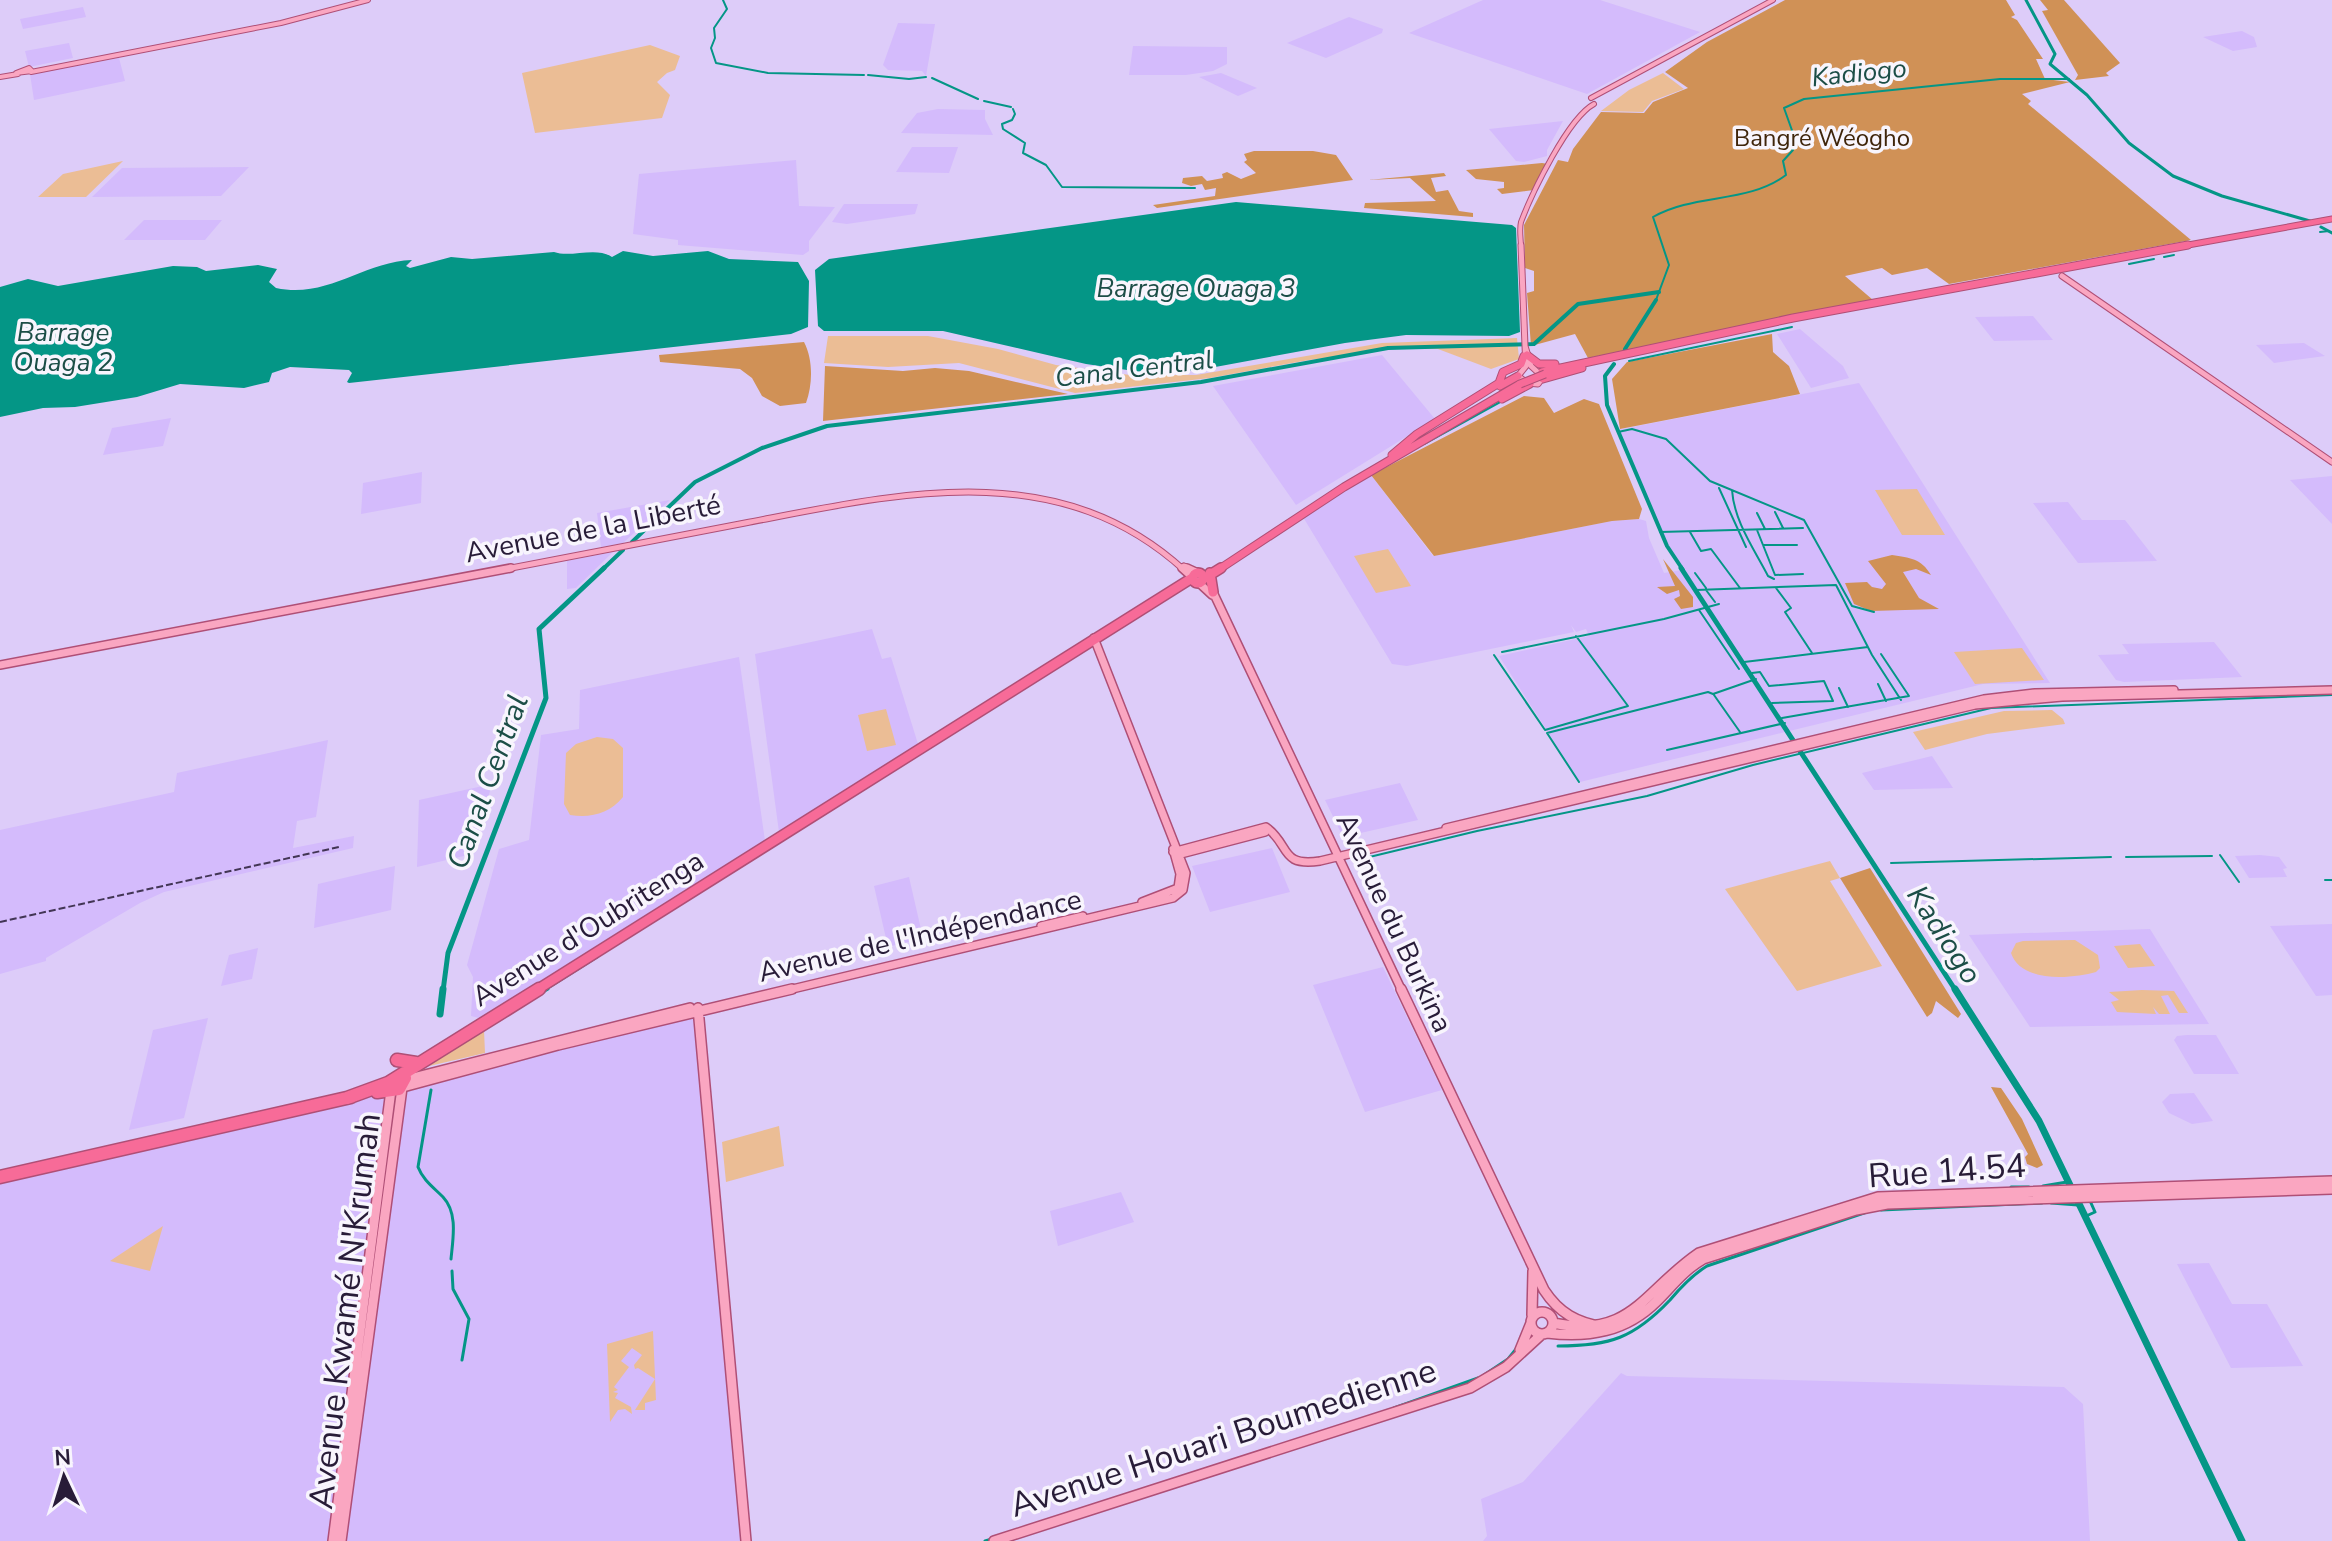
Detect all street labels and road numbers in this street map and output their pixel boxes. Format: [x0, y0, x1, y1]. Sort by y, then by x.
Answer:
street label: Avenue de la Liberté [462, 486, 724, 572]
street label: Avenue du Burkina [1327, 807, 1461, 1039]
street label: Avenue d'Oubritenga [465, 842, 711, 1016]
street label: Avenue de l'Indépendance [755, 880, 1085, 992]
street label: Avenue Kwamé N'Krumah [298, 1110, 392, 1512]
street label: Rue 14.54 [1867, 1143, 2027, 1199]
street label: Avenue Houari Boumedienne [1004, 1347, 1442, 1529]

